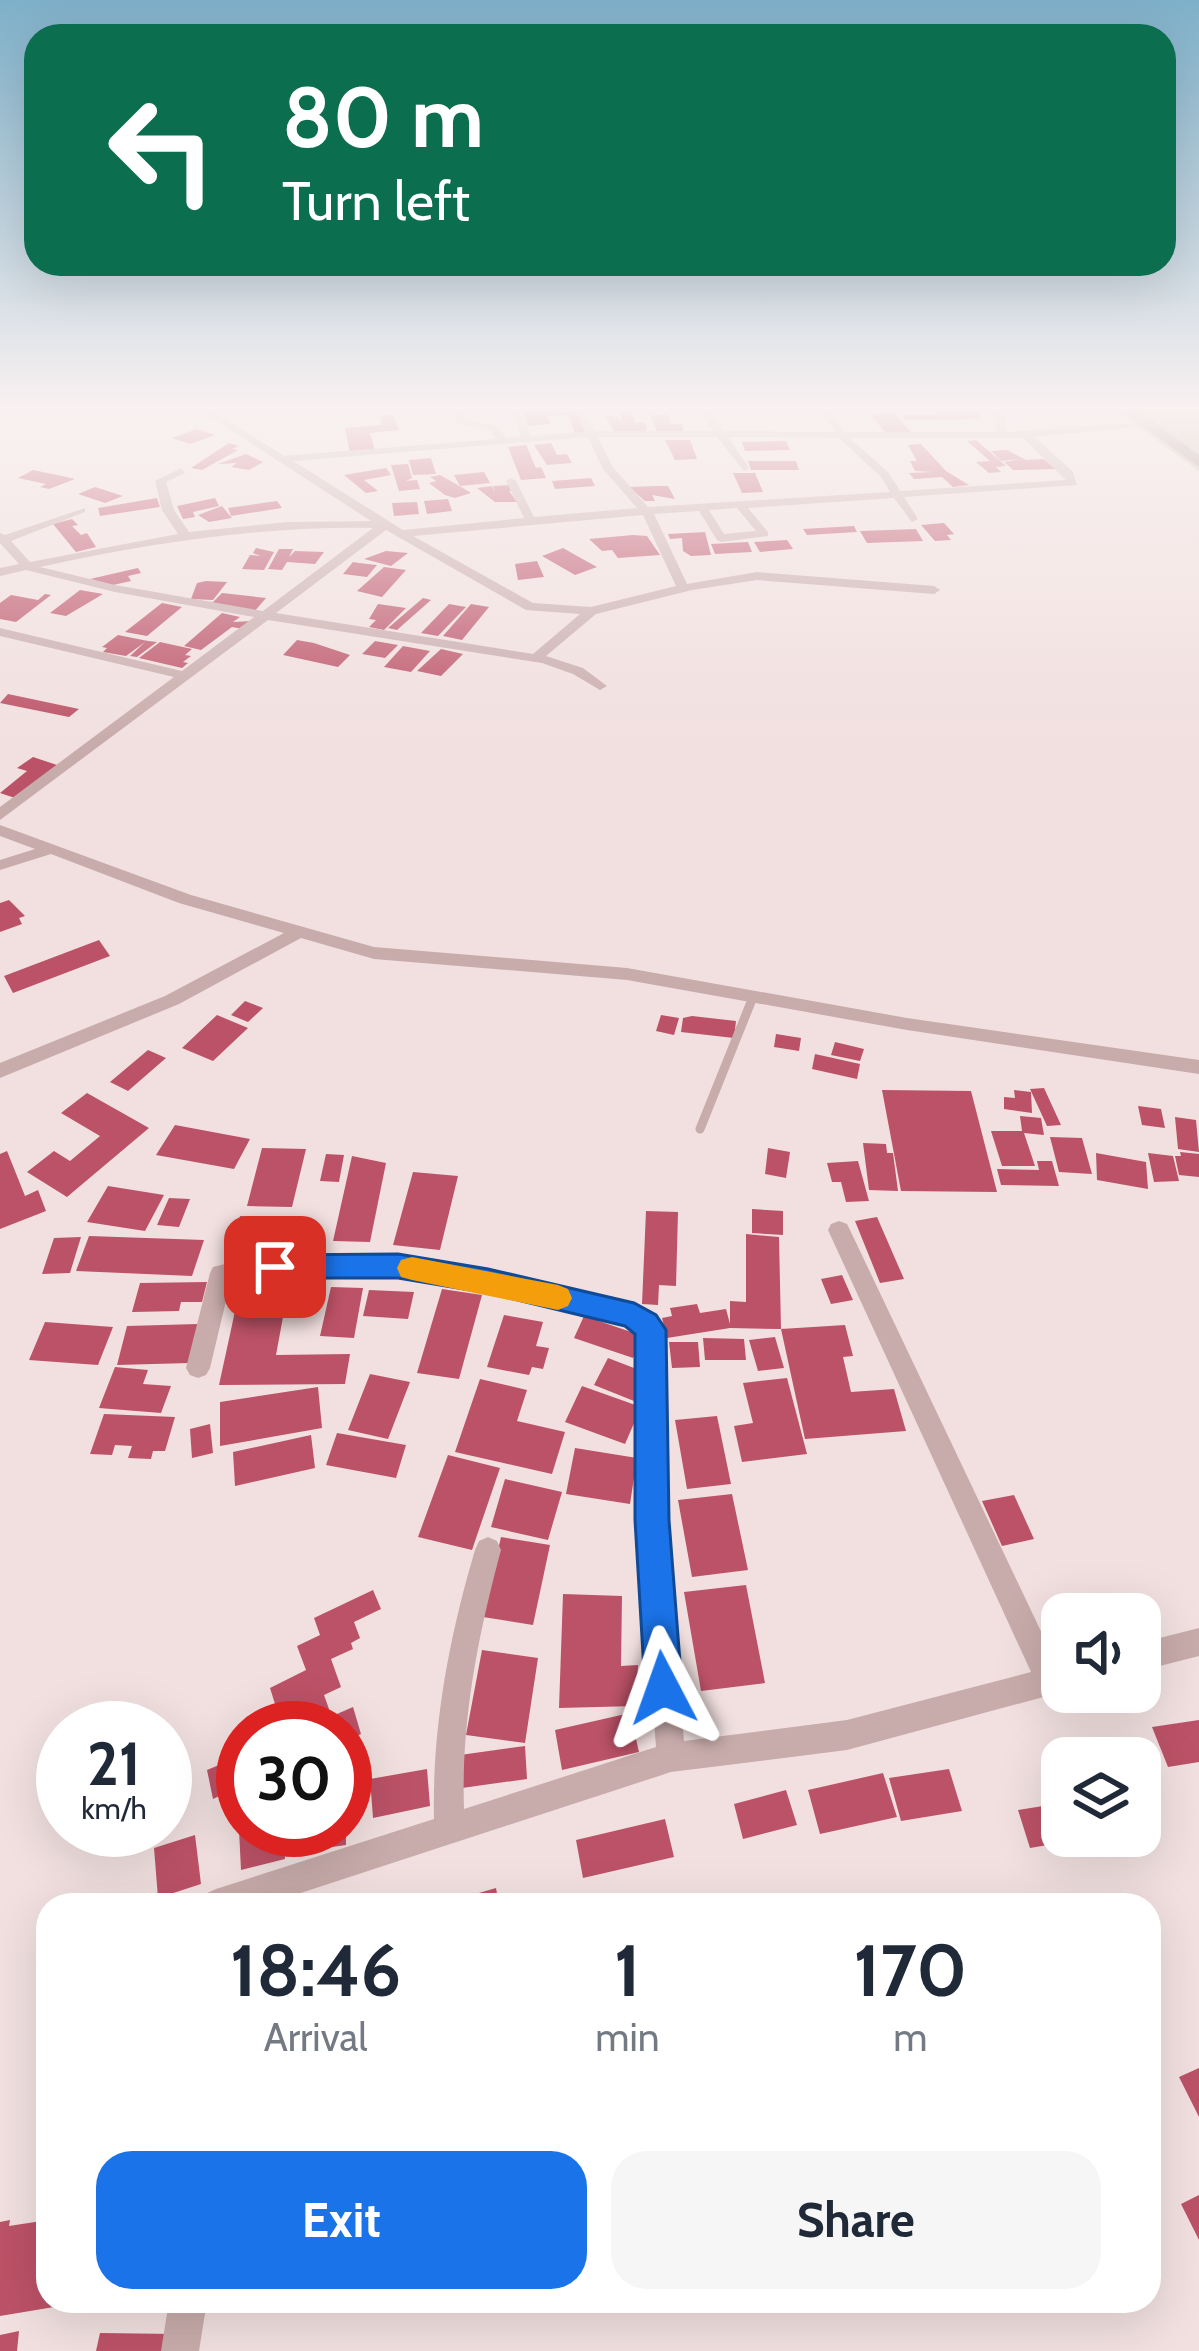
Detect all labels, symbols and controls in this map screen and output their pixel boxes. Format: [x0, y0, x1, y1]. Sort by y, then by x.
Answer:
text: 80 m [282, 66, 484, 168]
icon: left [84, 72, 240, 228]
text: Turn left [282, 168, 470, 234]
pin [224, 1216, 326, 1318]
icon: arrive [242, 1234, 308, 1300]
map controls [1041, 1593, 1161, 1857]
button: sound [1041, 1593, 1161, 1713]
position arrow [600, 1625, 726, 1751]
speed limit sign: 30 [216, 1701, 372, 1857]
text: 21 [87, 1727, 141, 1800]
button: layers [1041, 1737, 1161, 1857]
text: km/h [81, 1790, 147, 1827]
text: 18:46 [230, 1927, 401, 2014]
text: 1 [614, 1927, 641, 2014]
text: 170 [854, 1927, 967, 2014]
text: Arrival [264, 2013, 368, 2061]
text: min [595, 2013, 660, 2061]
text: m [893, 2013, 927, 2061]
button: Exit [96, 2151, 587, 2289]
button: Share [611, 2151, 1101, 2289]

